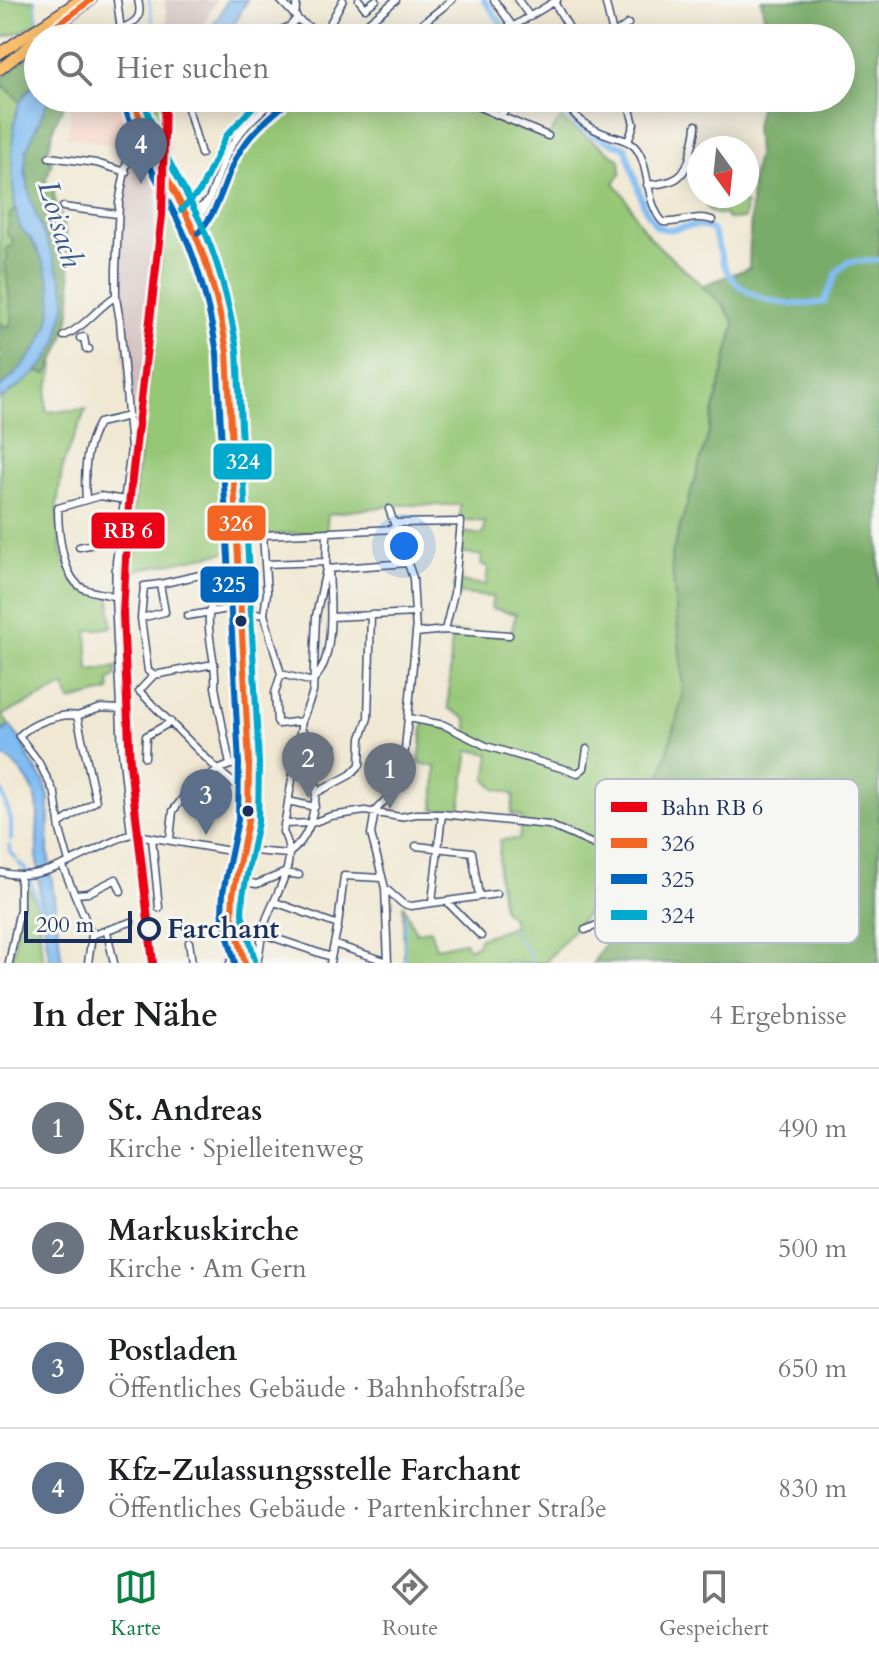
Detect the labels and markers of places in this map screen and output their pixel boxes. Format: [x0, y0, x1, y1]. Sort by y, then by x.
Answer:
pin: 4 [115, 118, 167, 184]
unlabelled marker [233, 613, 249, 629]
pin: 2 [282, 732, 334, 798]
pin: 1 [364, 743, 416, 809]
pin: 3 [180, 769, 232, 835]
unlabelled marker [240, 803, 256, 819]
place label: Farchant [167, 910, 279, 948]
marker: Farchant [138, 918, 160, 940]

